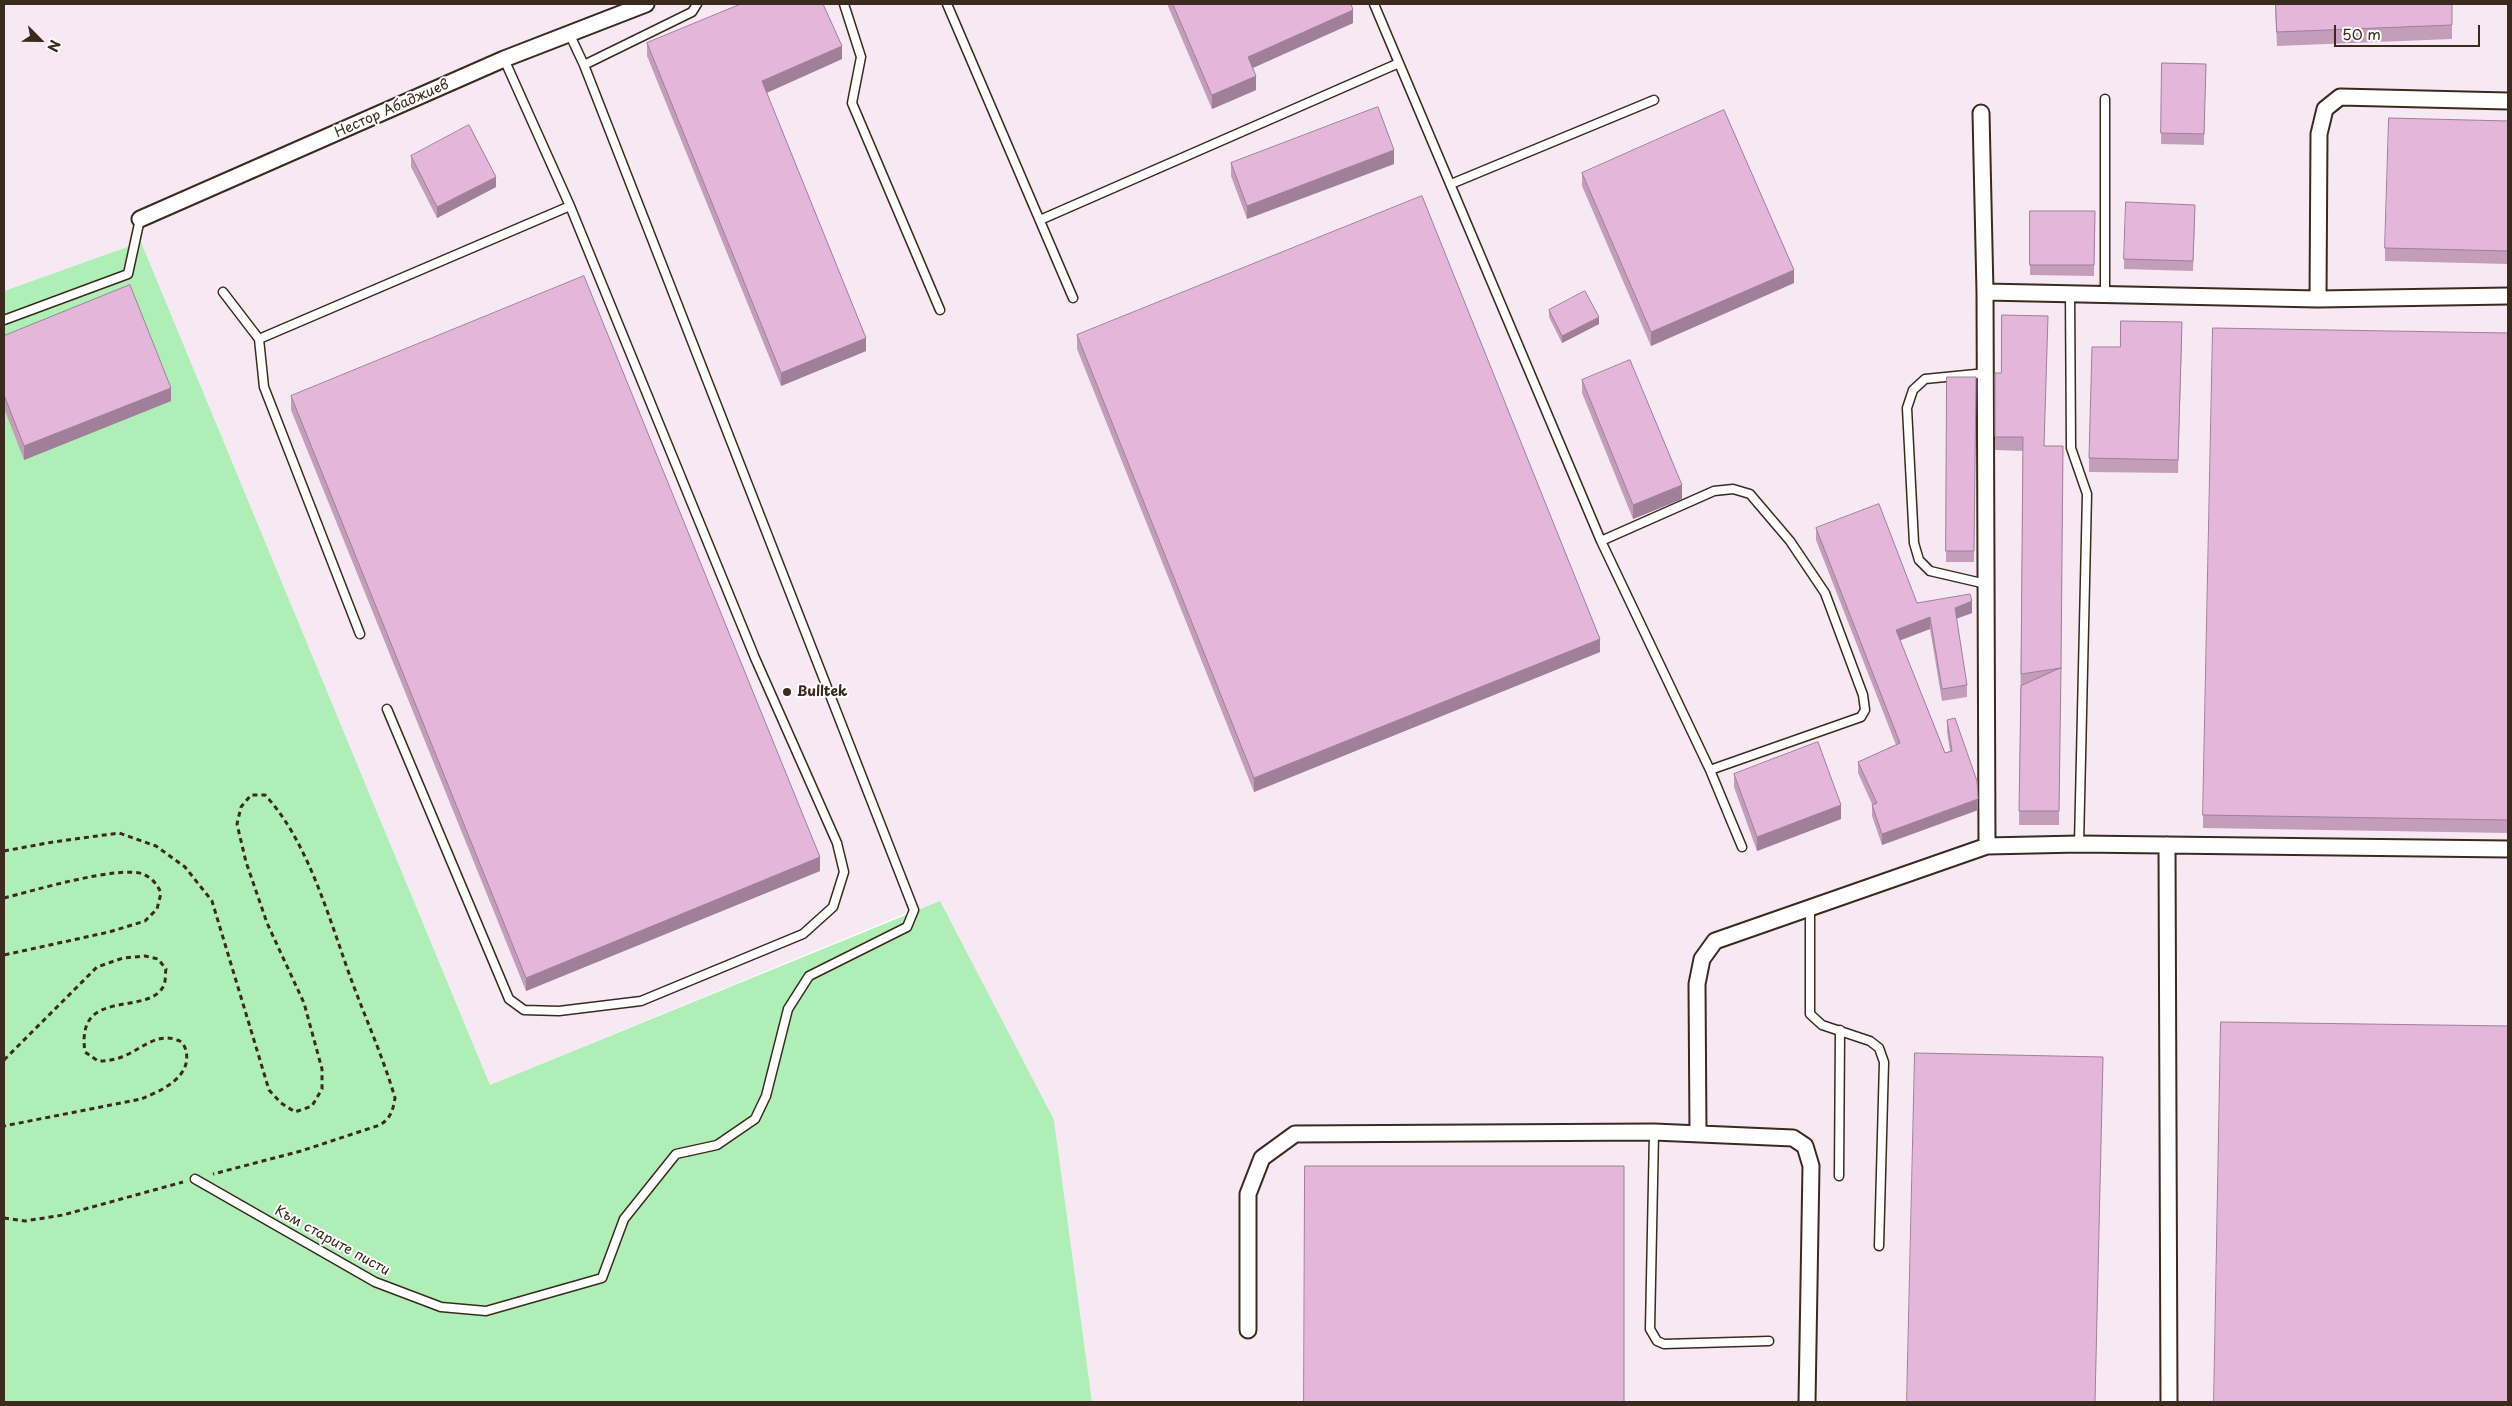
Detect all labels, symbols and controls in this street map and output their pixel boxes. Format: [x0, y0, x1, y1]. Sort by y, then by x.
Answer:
north arrow [15, 15, 65, 65]
scale bar [2337, 15, 2483, 47]
text: 50 m [2342, 22, 2381, 45]
text: N [42, 37, 66, 55]
street label: Нестор Абаджиев [332, 76, 452, 142]
place label: Bulltek [797, 684, 847, 700]
marker: Bulltek [781, 686, 793, 698]
street label: Към старите писти [272, 1202, 392, 1280]

